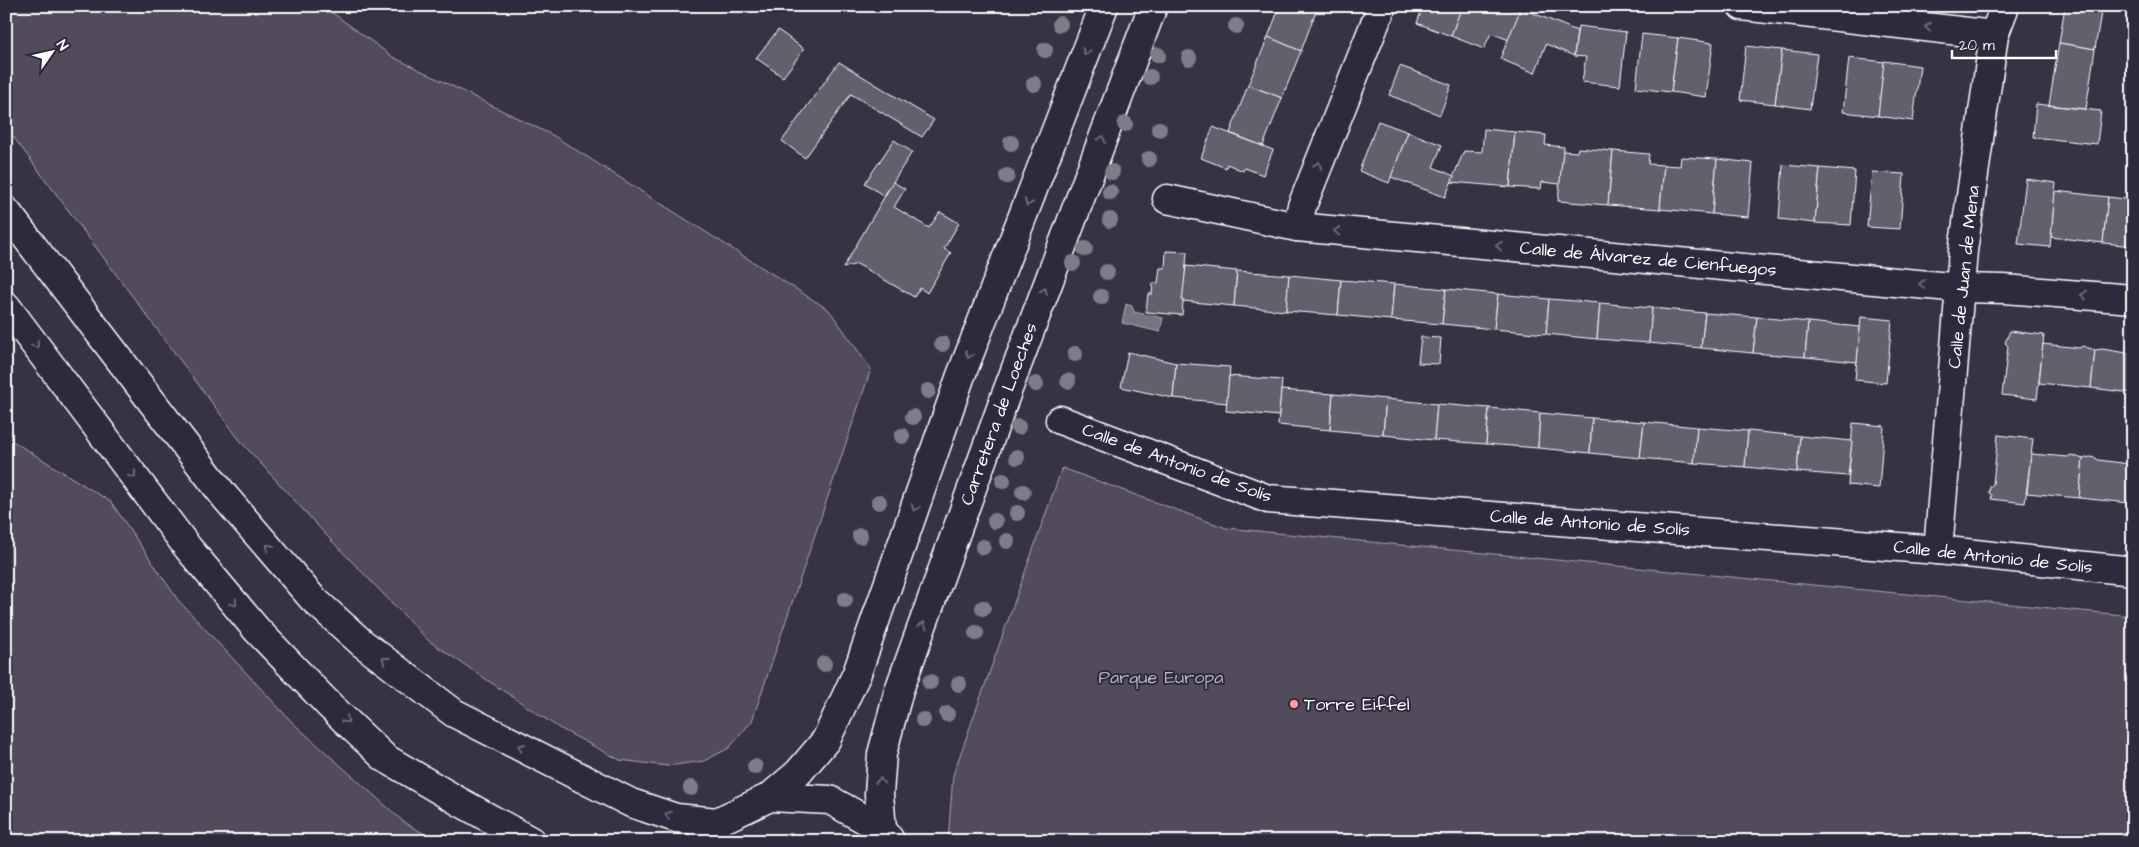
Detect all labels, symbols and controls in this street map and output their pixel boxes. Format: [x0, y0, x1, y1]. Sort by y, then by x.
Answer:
one-way arrow [1924, 22, 1932, 33]
north arrow [28, 28, 78, 78]
scale bar [1952, 28, 2055, 60]
text: 20 m [1959, 35, 1995, 56]
text: N [51, 36, 73, 55]
one-way arrow [1082, 47, 1093, 56]
one-way arrow [1095, 135, 1106, 144]
one-way arrow [1312, 161, 1322, 170]
street label: Calle de Juan de Mena [1942, 184, 1986, 370]
one-way arrow [1024, 199, 1034, 207]
one-way arrow [1333, 226, 1341, 237]
street label: Calle de Álvarez de Cienfuegos [1518, 235, 1777, 284]
one-way arrow [1495, 240, 1503, 251]
one-way arrow [1918, 279, 1926, 290]
one-way arrow [1038, 287, 1048, 296]
one-way arrow [2080, 290, 2088, 301]
street label: Carretera de Loeches [954, 319, 1044, 509]
one-way arrow [30, 339, 38, 348]
one-way arrow [965, 350, 975, 359]
street label: Calle de Antonio de Solís [1079, 417, 1275, 509]
one-way arrow [127, 469, 136, 479]
one-way arrow [911, 503, 921, 512]
street label: Calle de Antonio de Solís [1489, 504, 1691, 542]
street label: Calle de Antonio de Solís [1892, 534, 2094, 580]
one-way arrow [265, 544, 274, 553]
one-way arrow [228, 597, 237, 606]
one-way arrow [917, 621, 927, 629]
one-way arrow [382, 658, 391, 666]
park label: Parque Europa [1099, 665, 1223, 690]
place label: Torre Eiffel [1304, 692, 1410, 717]
marker: Torre Eiffel [1288, 698, 1300, 710]
one-way arrow [340, 714, 349, 723]
one-way arrow [518, 743, 527, 753]
one-way arrow [875, 776, 886, 784]
one-way arrow [665, 811, 673, 821]

